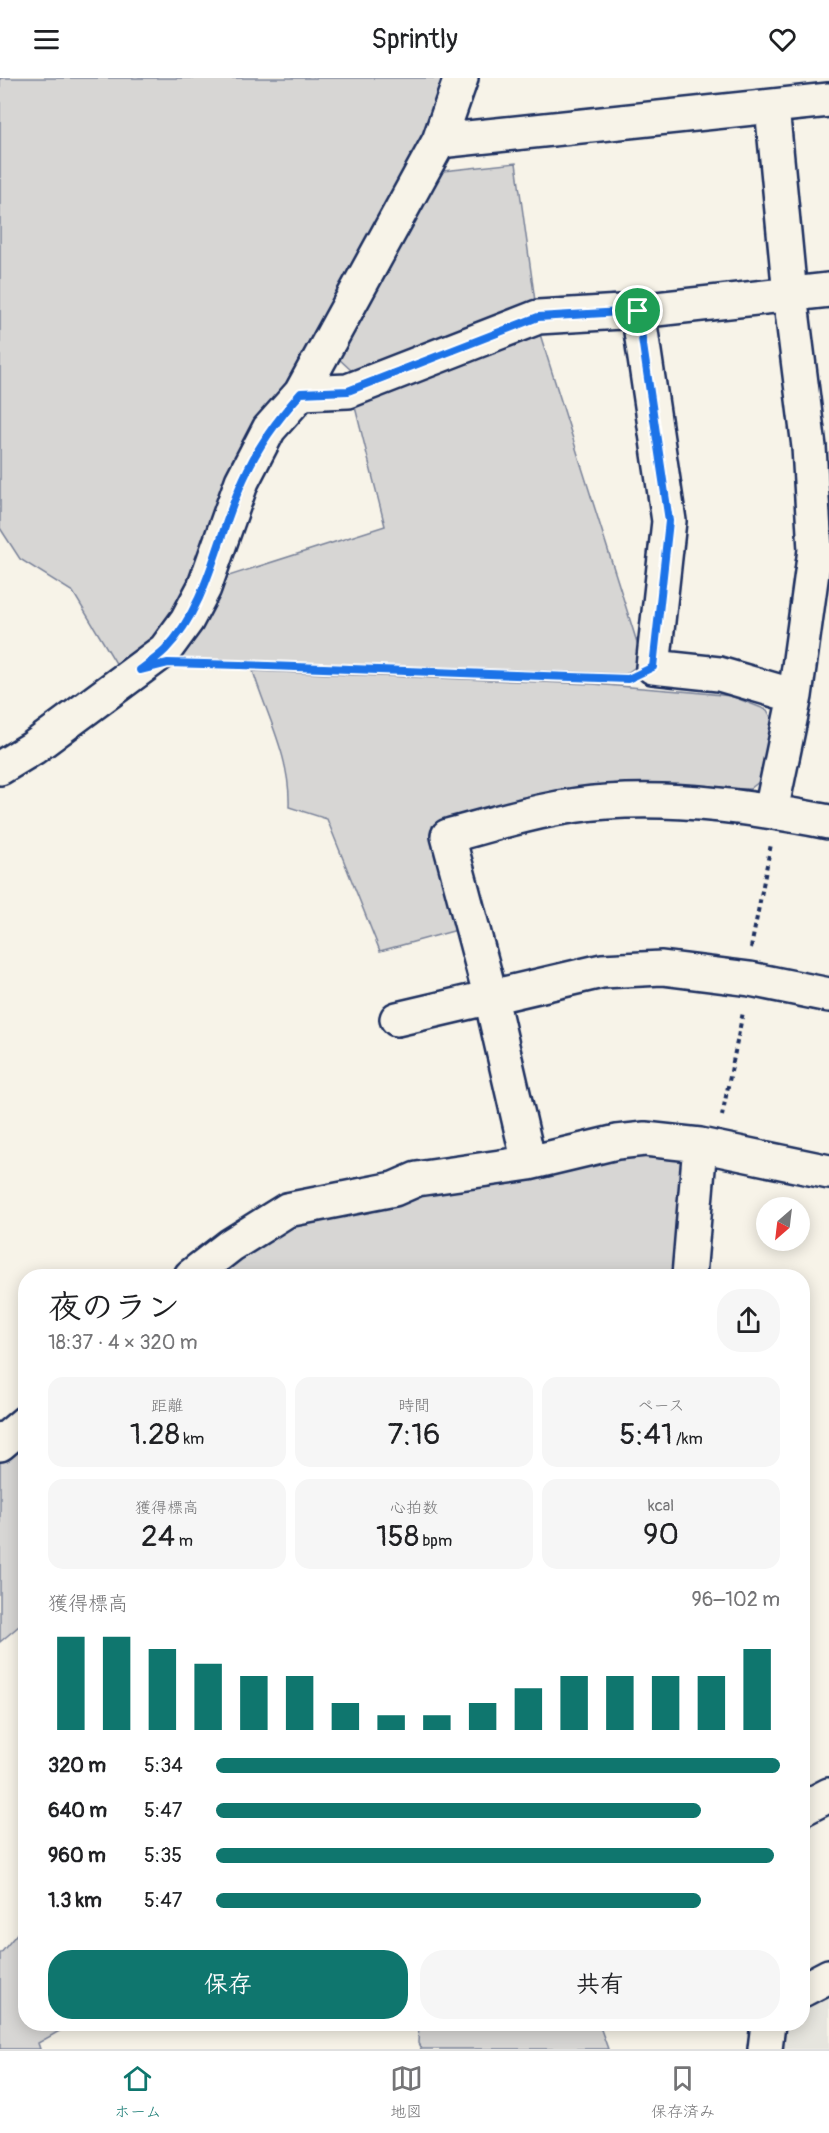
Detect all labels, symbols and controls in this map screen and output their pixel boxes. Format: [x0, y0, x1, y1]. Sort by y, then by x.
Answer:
icon: menu [30, 23, 63, 56]
text: Sprintly [371, 23, 458, 56]
icon: heart [766, 23, 799, 56]
pin [612, 285, 663, 336]
icon: arrive [621, 294, 654, 327]
north arrow [756, 1197, 810, 1251]
map controls [756, 1197, 810, 1251]
text: 夜のラン [48, 1287, 180, 1328]
button: share [717, 1289, 780, 1352]
text: 18:37 · 4 × 320 m [48, 1330, 198, 1355]
text: 距離 [151, 1396, 183, 1416]
text: 時間 [398, 1396, 430, 1416]
text: ペース [637, 1396, 685, 1416]
text: 1.28 [130, 1416, 180, 1453]
text: 7:16 [387, 1416, 441, 1453]
text: 5:41 [619, 1416, 673, 1453]
text: km [180, 1429, 204, 1449]
text: /km [673, 1429, 703, 1449]
text: kcal [648, 1496, 674, 1516]
text: 獲得標高 [135, 1498, 199, 1518]
text: 心拍数 [390, 1498, 438, 1518]
text: 90 [643, 1516, 679, 1553]
text: 24 [141, 1518, 175, 1555]
text: 158 [376, 1518, 419, 1555]
text: m [175, 1531, 193, 1551]
text: bpm [419, 1531, 452, 1551]
text: 96–102 m [692, 1587, 780, 1612]
text: 獲得標高 [48, 1591, 128, 1616]
text: 320 m [48, 1753, 106, 1778]
text: 5:34 [144, 1753, 183, 1778]
text: 640 m [48, 1798, 107, 1823]
text: 5:47 [144, 1798, 182, 1823]
text: 960 m [48, 1843, 106, 1868]
text: 5:35 [144, 1843, 182, 1868]
text: 1.3 km [48, 1888, 102, 1913]
text: 5:47 [144, 1888, 182, 1913]
button: 保存 [48, 1950, 408, 2019]
button: 共有 [420, 1950, 780, 2019]
tab: ホーム [114, 2062, 161, 2122]
tab: 地図 [390, 2062, 423, 2122]
tab: 保存済み [651, 2062, 715, 2122]

